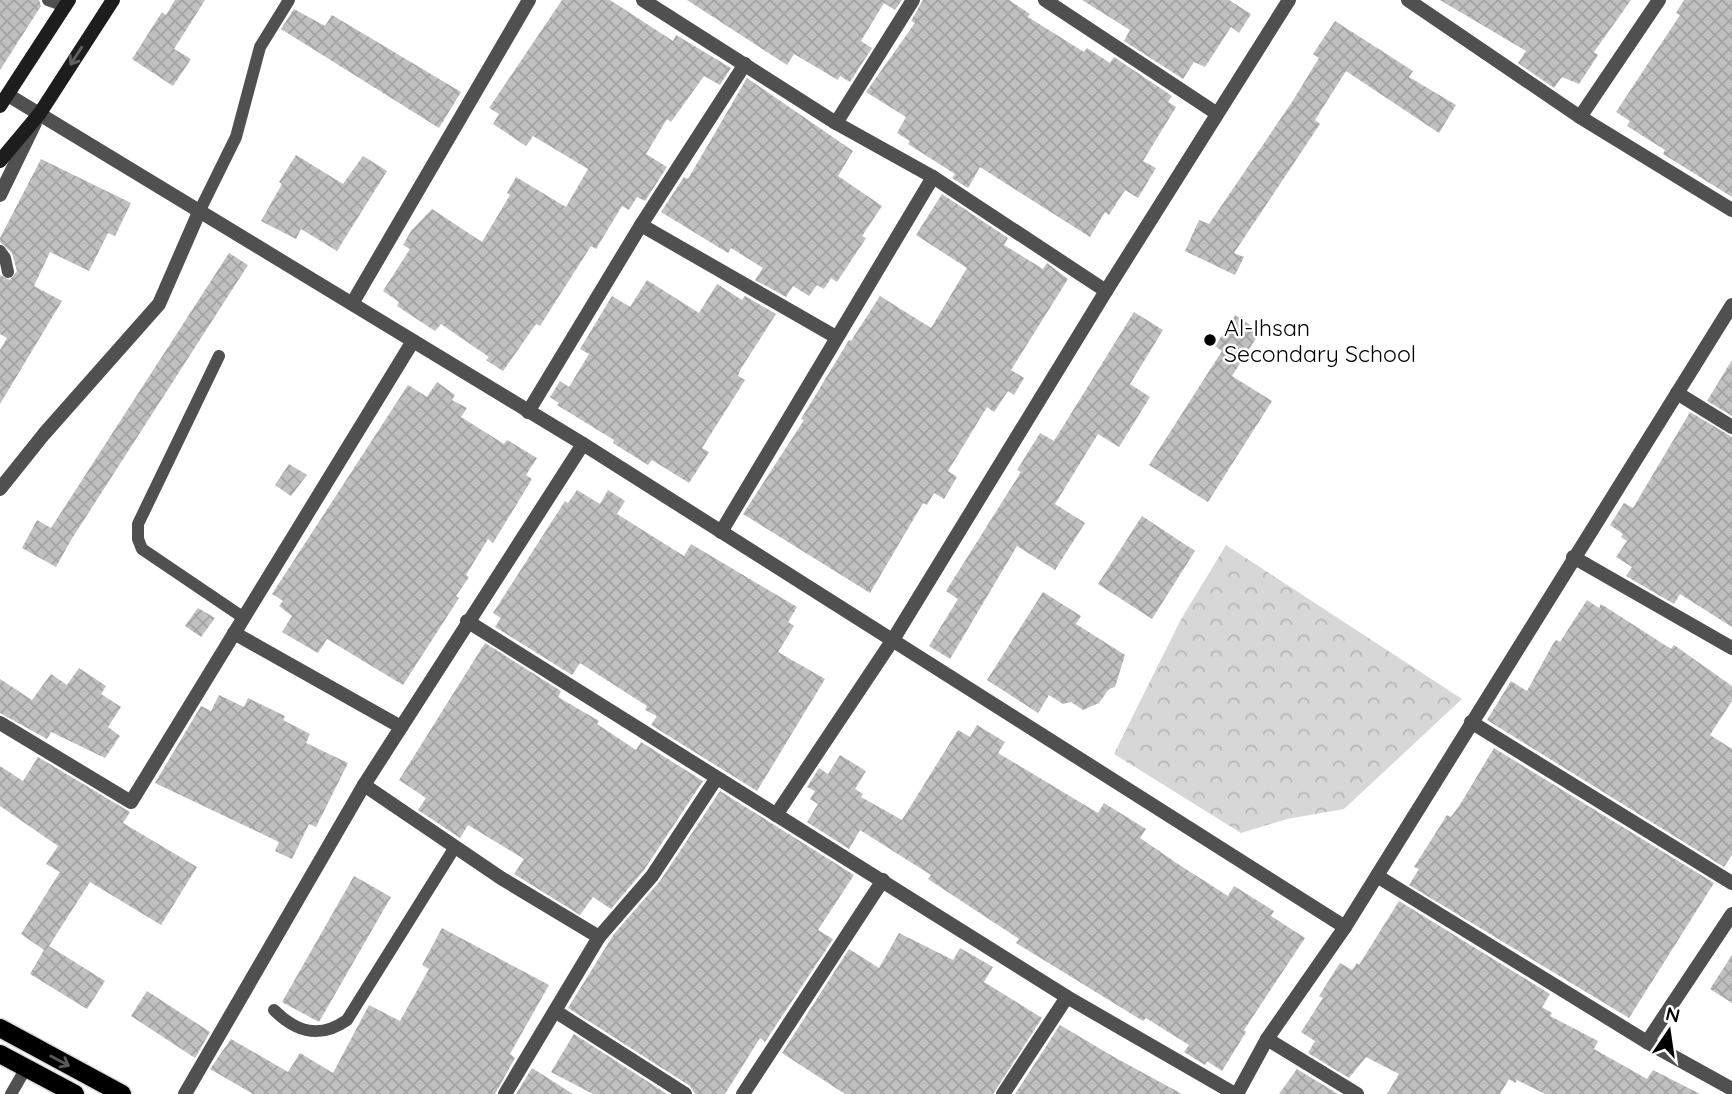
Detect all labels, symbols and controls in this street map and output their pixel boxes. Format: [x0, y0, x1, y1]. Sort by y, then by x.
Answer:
one-way arrow [69, 46, 83, 66]
place label: Al-Ihsan Secondary School [1224, 313, 1416, 368]
marker: Al-Ihsan Secondary School [1202, 332, 1218, 348]
north arrow [1634, 996, 1704, 1066]
text: N [1663, 1001, 1682, 1028]
one-way arrow [49, 1054, 70, 1068]

